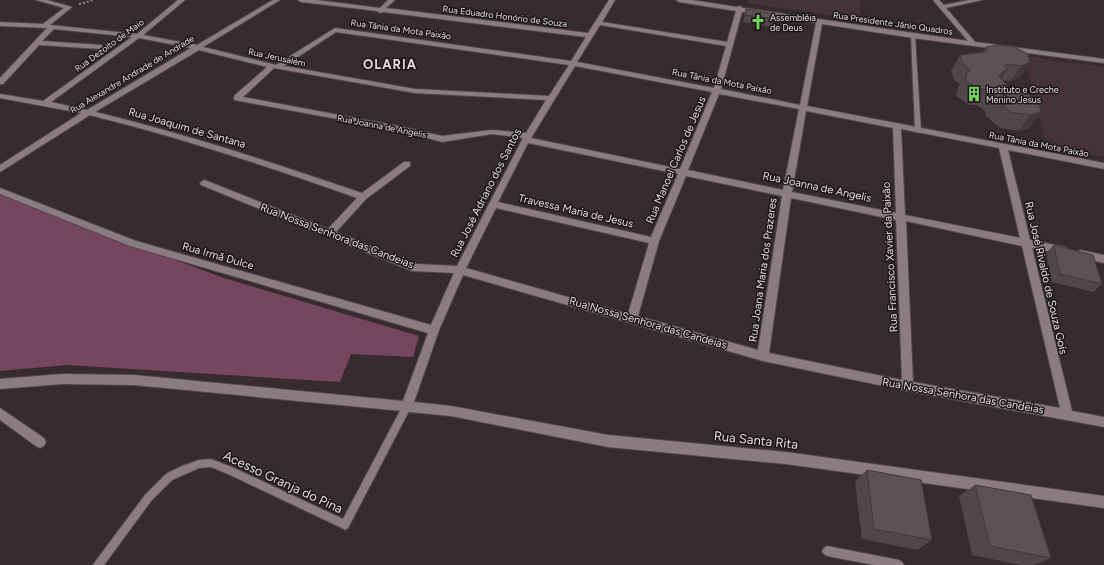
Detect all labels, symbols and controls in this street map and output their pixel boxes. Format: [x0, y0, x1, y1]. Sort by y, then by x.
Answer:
street label: Rua Eduadro Honório de Souza [442, 3, 568, 29]
street label: Rua Presidente Jânio Quadros [832, 9, 954, 37]
place label: Assembléia de Deus [770, 12, 816, 33]
church icon: Assembléia de Deus [749, 13, 767, 31]
street label: Rua Dezoito de Maio [72, 16, 146, 74]
street label: Rua Tânia da Mota Paixão [350, 17, 452, 41]
street label: Rua Alexandre Andrade de Andrade [68, 32, 196, 115]
street label: Rua Jerusalém [247, 46, 307, 69]
district label: OLARIA [363, 57, 417, 72]
street label: Rua Tânia da Mota Paixão [671, 66, 773, 96]
place label: Instituto e Creche Menino Jesus [986, 84, 1059, 105]
building icon: Instituto e Creche Menino Jesus [965, 85, 983, 103]
street label: Rua Manoel Carlos de Jesus [643, 94, 709, 226]
street label: Rua Joaquim de Santana [127, 105, 247, 151]
street label: Rua Joanna de Angelis [336, 112, 428, 140]
street label: Rua José Adriano dos Santos [448, 126, 524, 260]
street label: Rua Tânia da Mota Paixão [988, 129, 1090, 159]
street label: Rua Joanna de Angelis [761, 169, 873, 205]
street label: Rua Francisco Xavier da Paixão [880, 182, 900, 332]
street label: Travessa Maria de Jesus [517, 191, 635, 231]
street label: Rua Joana Maria dos Prazeres [746, 197, 780, 343]
street label: Rua José Rivaldo de Souza Goís [1022, 200, 1070, 356]
street label: Rua Nossa Senhora das Candeias [258, 201, 416, 271]
street label: Rua Irmã Dulce [181, 240, 255, 272]
street label: Rua Nossa Senhora das Candeias [568, 294, 728, 352]
street label: Rua Nossa Senhora das Candeias [881, 375, 1045, 417]
street label: Rua Santa Rita [713, 428, 799, 452]
street label: Acesso Granja do Pina [221, 448, 345, 516]

